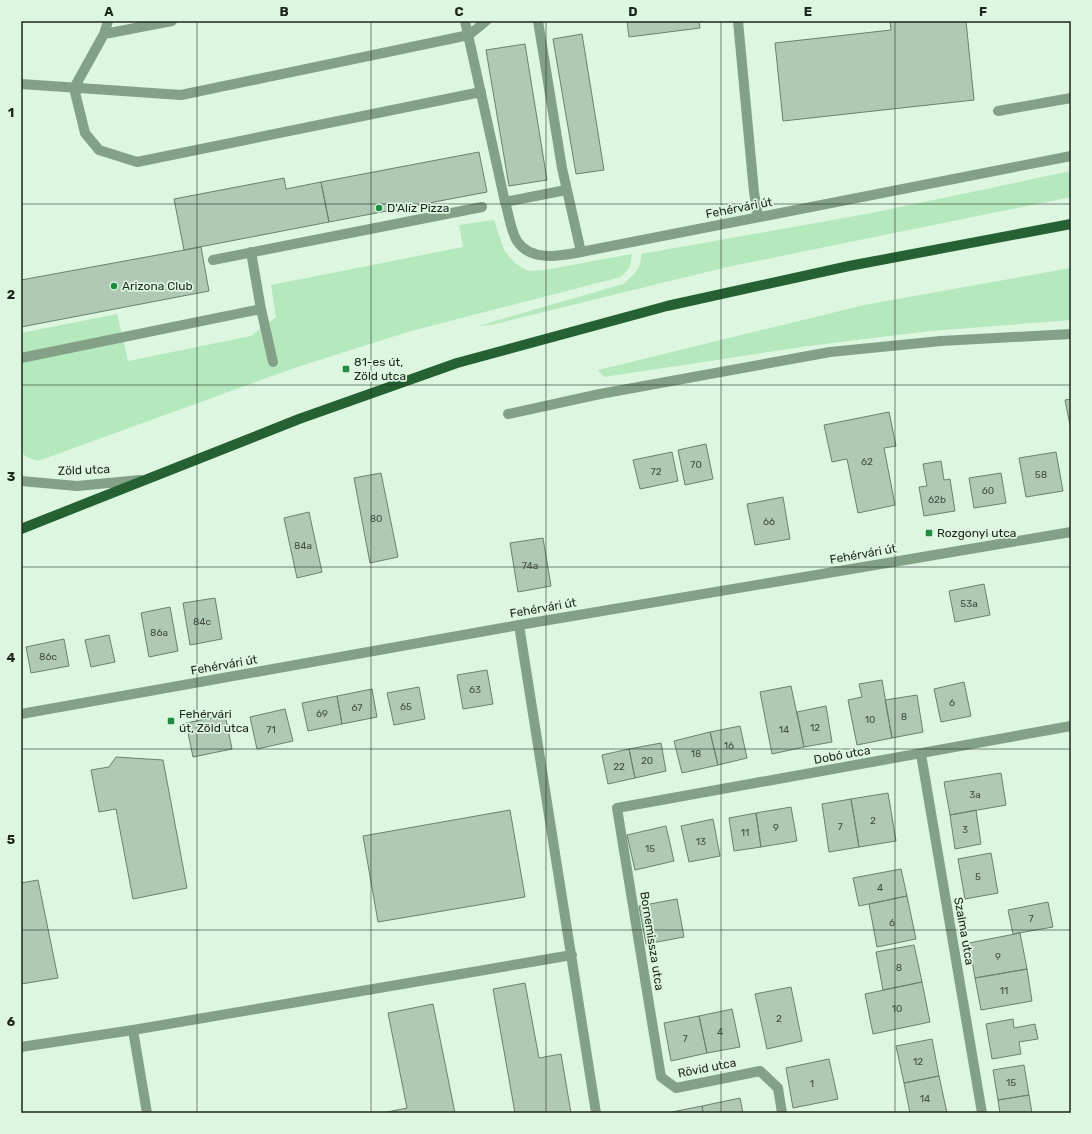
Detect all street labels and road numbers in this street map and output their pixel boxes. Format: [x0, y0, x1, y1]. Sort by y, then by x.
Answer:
street label: Fehérvári út [705, 195, 774, 221]
street label: Zöld utca [58, 462, 110, 478]
street label: Fehérvári út [829, 541, 898, 567]
street label: Fehérvári út [509, 595, 578, 621]
street label: Fehérvári út [190, 652, 259, 678]
street label: Dobó utca [813, 743, 871, 767]
street label: Bornemissza utca [637, 890, 667, 992]
street label: Szalma utca [951, 896, 977, 966]
street label: Rövid utca [677, 1055, 737, 1081]

